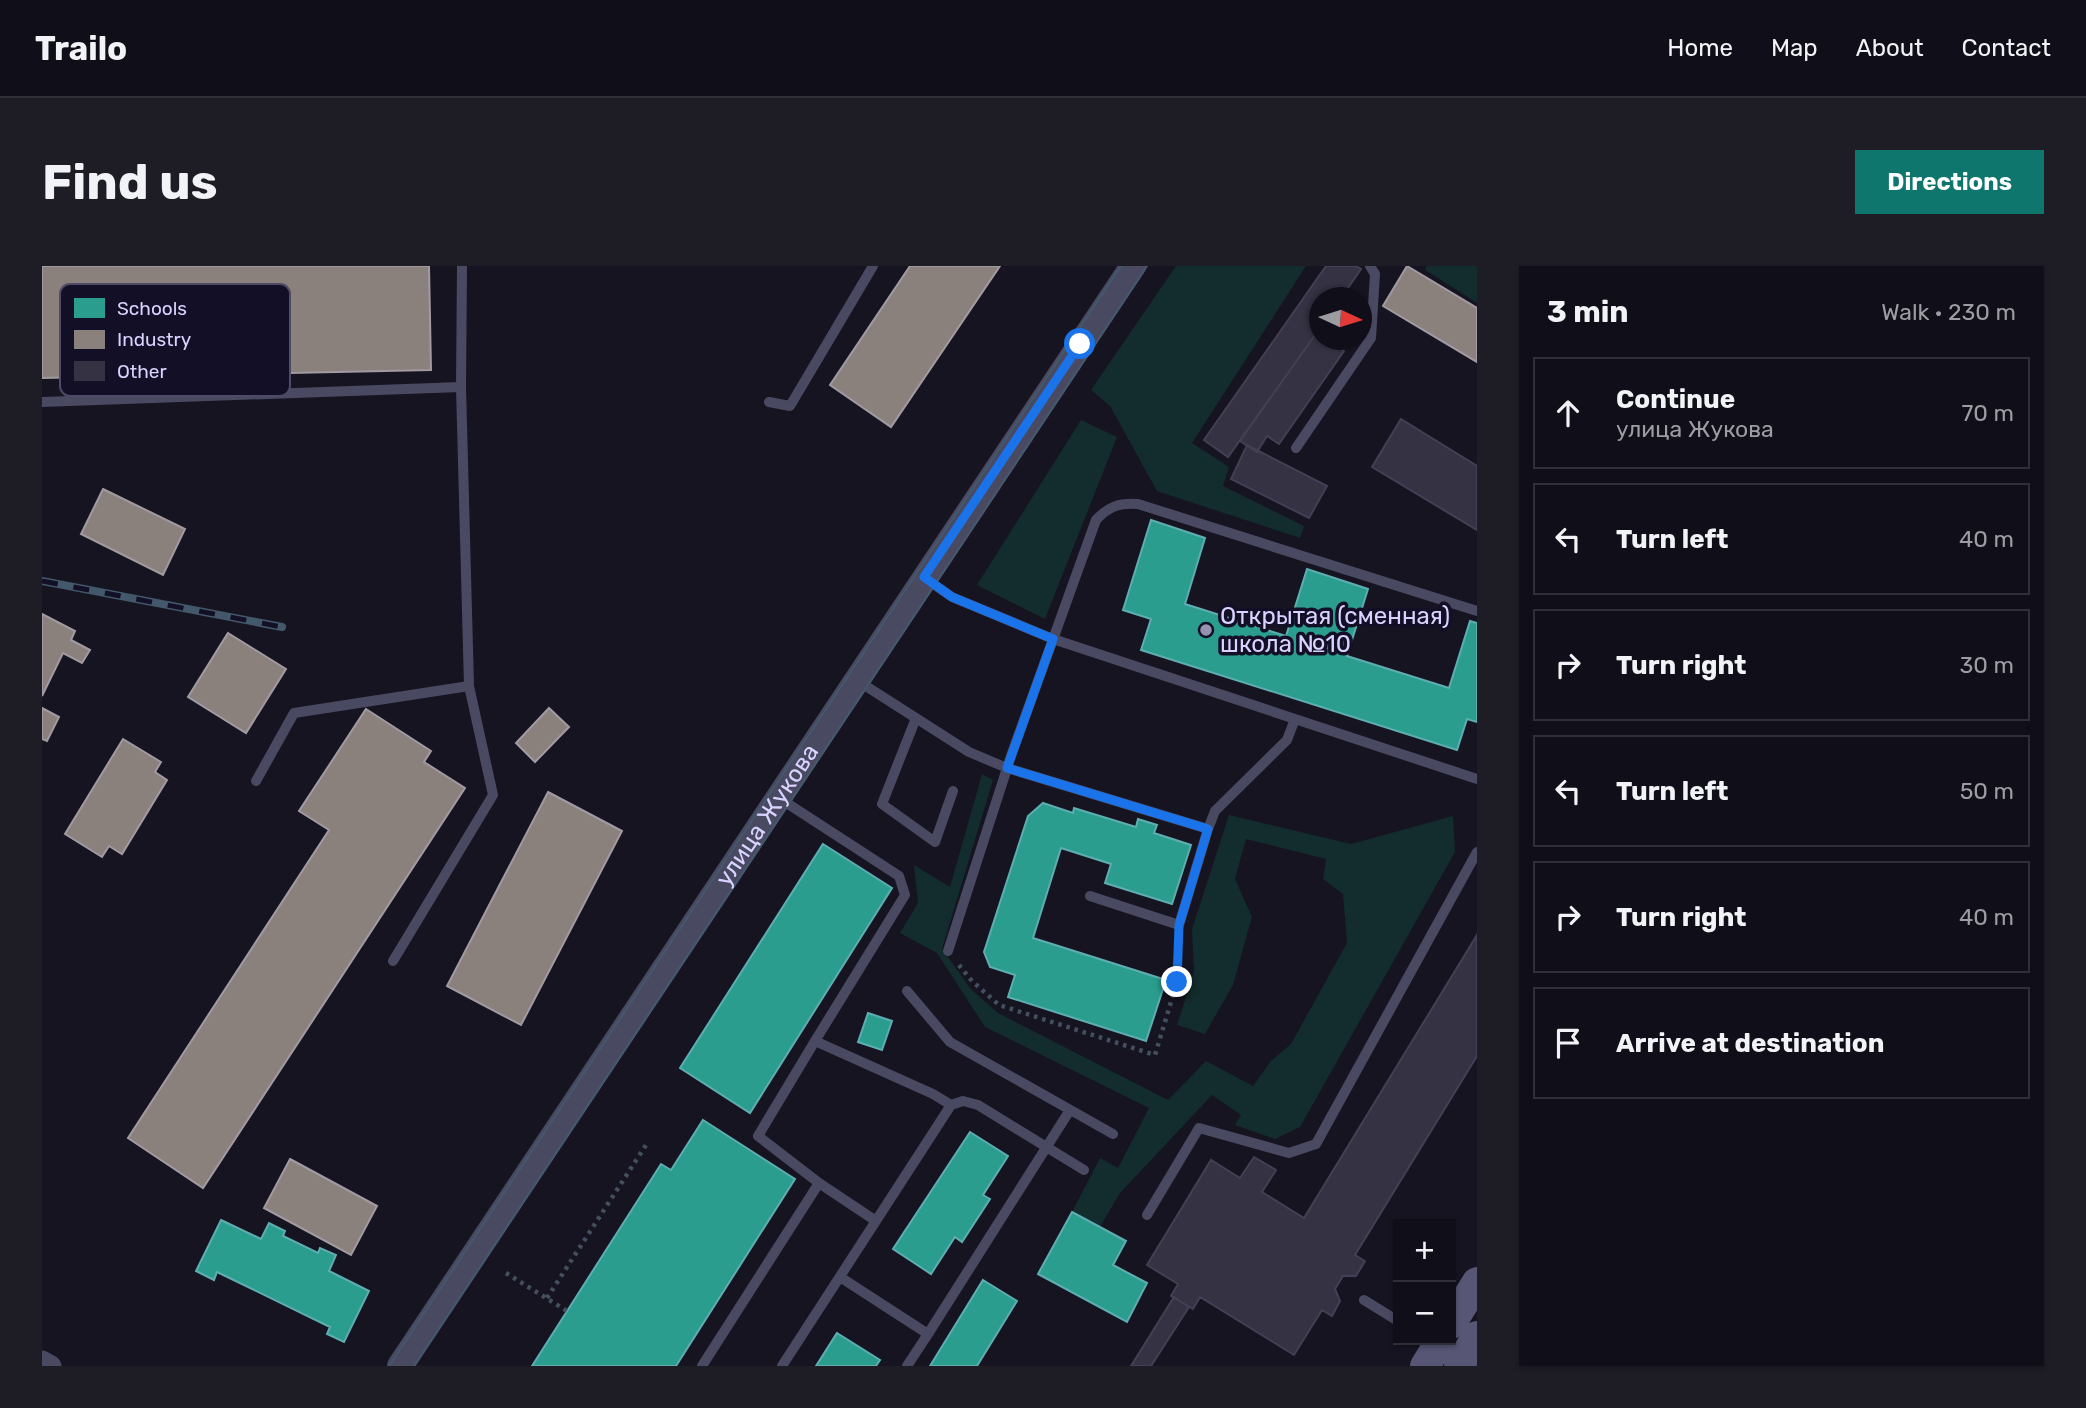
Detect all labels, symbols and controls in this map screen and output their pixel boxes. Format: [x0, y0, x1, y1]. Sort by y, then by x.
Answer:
text: Trailo [35, 29, 127, 68]
text: Home [1667, 34, 1733, 62]
text: Map [1771, 34, 1818, 62]
text: About [1856, 34, 1924, 62]
text: Contact [1962, 34, 2051, 62]
button: Directions [1855, 150, 2044, 214]
text: Find us [42, 153, 218, 211]
legend [60, 284, 290, 396]
north arrow [1309, 287, 1372, 350]
text: 3 min [1547, 294, 1629, 330]
text: Schools [117, 297, 187, 320]
text: Walk · 230 m [1881, 298, 2016, 326]
text: Industry [117, 328, 191, 351]
route start [1064, 328, 1095, 359]
text: Other [117, 360, 168, 383]
text: Continue [1616, 384, 1735, 415]
icon: ahead [1549, 394, 1587, 432]
text: 70 m [1962, 399, 2014, 427]
text: улица Жукова [1616, 415, 1774, 443]
icon: left [1549, 520, 1587, 558]
text: Turn left [1616, 524, 1728, 555]
text: 40 m [1959, 525, 2014, 553]
place label: Открытая (сменная) школа №10 [1220, 602, 1450, 658]
marker: Открытая (сменная) школа №10 [1198, 622, 1214, 638]
icon: right [1549, 646, 1587, 684]
text: Turn right [1616, 650, 1746, 681]
text: 30 m [1959, 651, 2014, 679]
street label: улица Жукова [710, 739, 824, 891]
icon: left [1549, 772, 1587, 810]
text: Turn left [1616, 776, 1728, 807]
text: 50 m [1960, 777, 2014, 805]
icon: right [1549, 898, 1587, 936]
text: Turn right [1616, 902, 1746, 933]
text: 40 m [1959, 903, 2014, 931]
route end [1161, 966, 1192, 997]
icon: arrive [1549, 1024, 1587, 1062]
text: Arrive at destination [1616, 1028, 1884, 1059]
map controls [1393, 1219, 1456, 1345]
button: + [1393, 1219, 1456, 1282]
button: − [1393, 1282, 1456, 1345]

